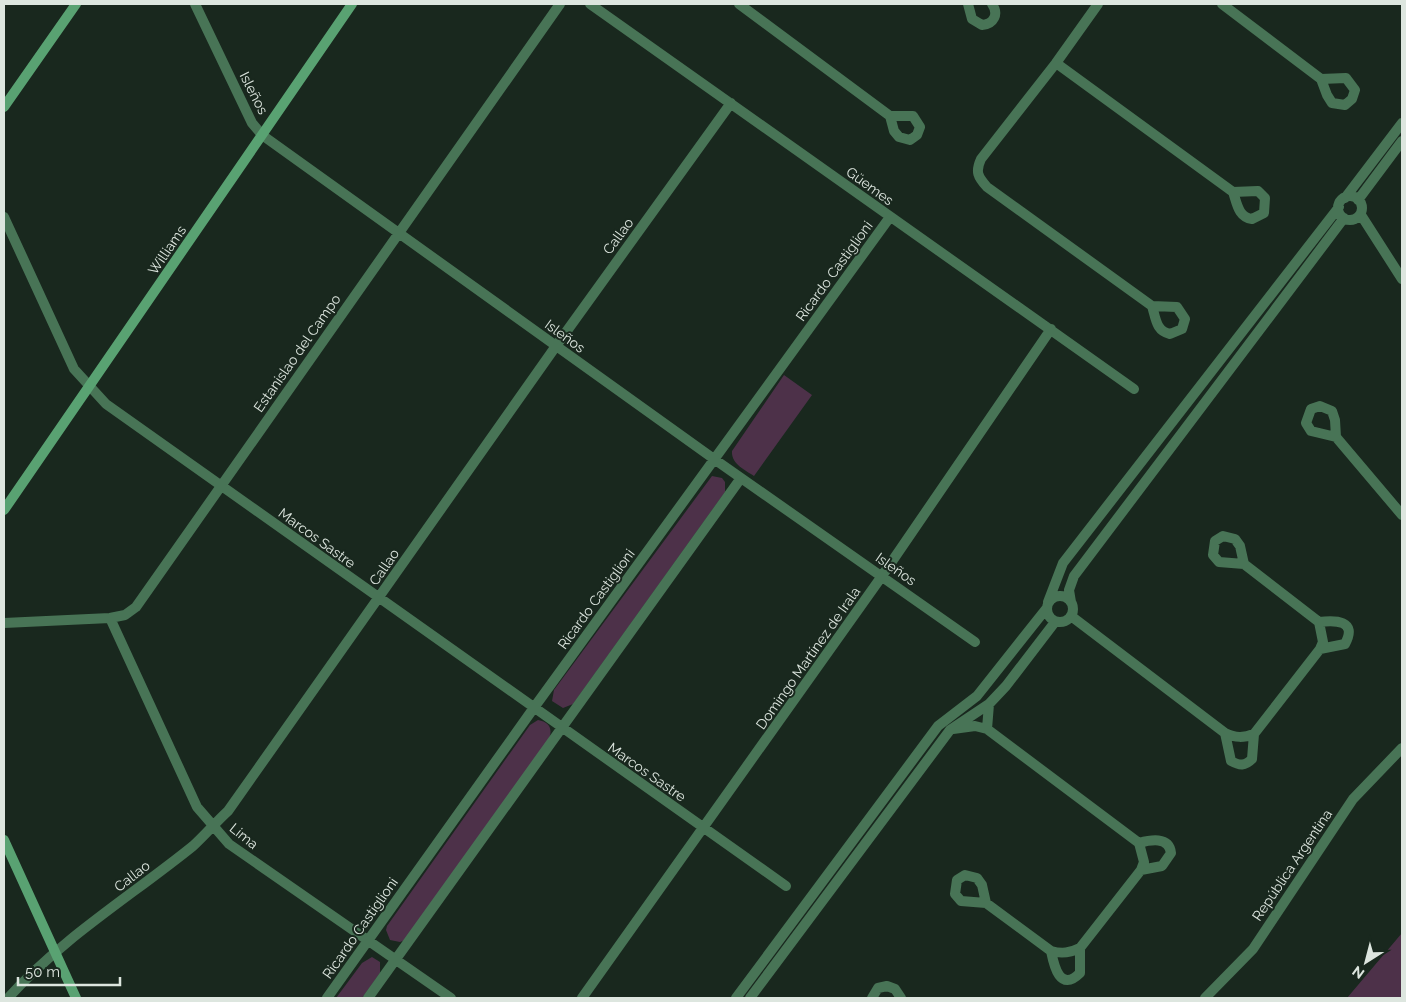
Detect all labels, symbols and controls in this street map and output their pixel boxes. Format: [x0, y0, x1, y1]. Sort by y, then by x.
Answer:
street label: Isleños [237, 69, 272, 117]
street label: Güemes [843, 164, 897, 209]
street label: Callao [600, 215, 636, 257]
street label: Ricardo Castiglioni [792, 218, 876, 324]
street label: Williams [145, 222, 189, 278]
street label: Estanislao del Campo [250, 291, 344, 415]
street label: Isleños [542, 316, 588, 356]
street label: Marcos Sastre [275, 505, 359, 571]
street label: Callao [366, 546, 402, 588]
street label: Ricardo Castiglioni [554, 546, 638, 652]
street label: Isleños [873, 549, 919, 589]
street label: Domingo Martínez de Irala [753, 584, 863, 732]
street label: Marcos Sastre [605, 739, 689, 805]
street label: República Argentina [1249, 806, 1335, 924]
street label: Lima [227, 820, 261, 852]
street label: Callao [111, 857, 153, 895]
street label: Ricardo Castiglioni [319, 874, 401, 982]
north arrow [1341, 937, 1391, 987]
scale bar [18, 954, 120, 986]
text: 50 m [25, 963, 60, 981]
text: N [1349, 963, 1367, 982]

